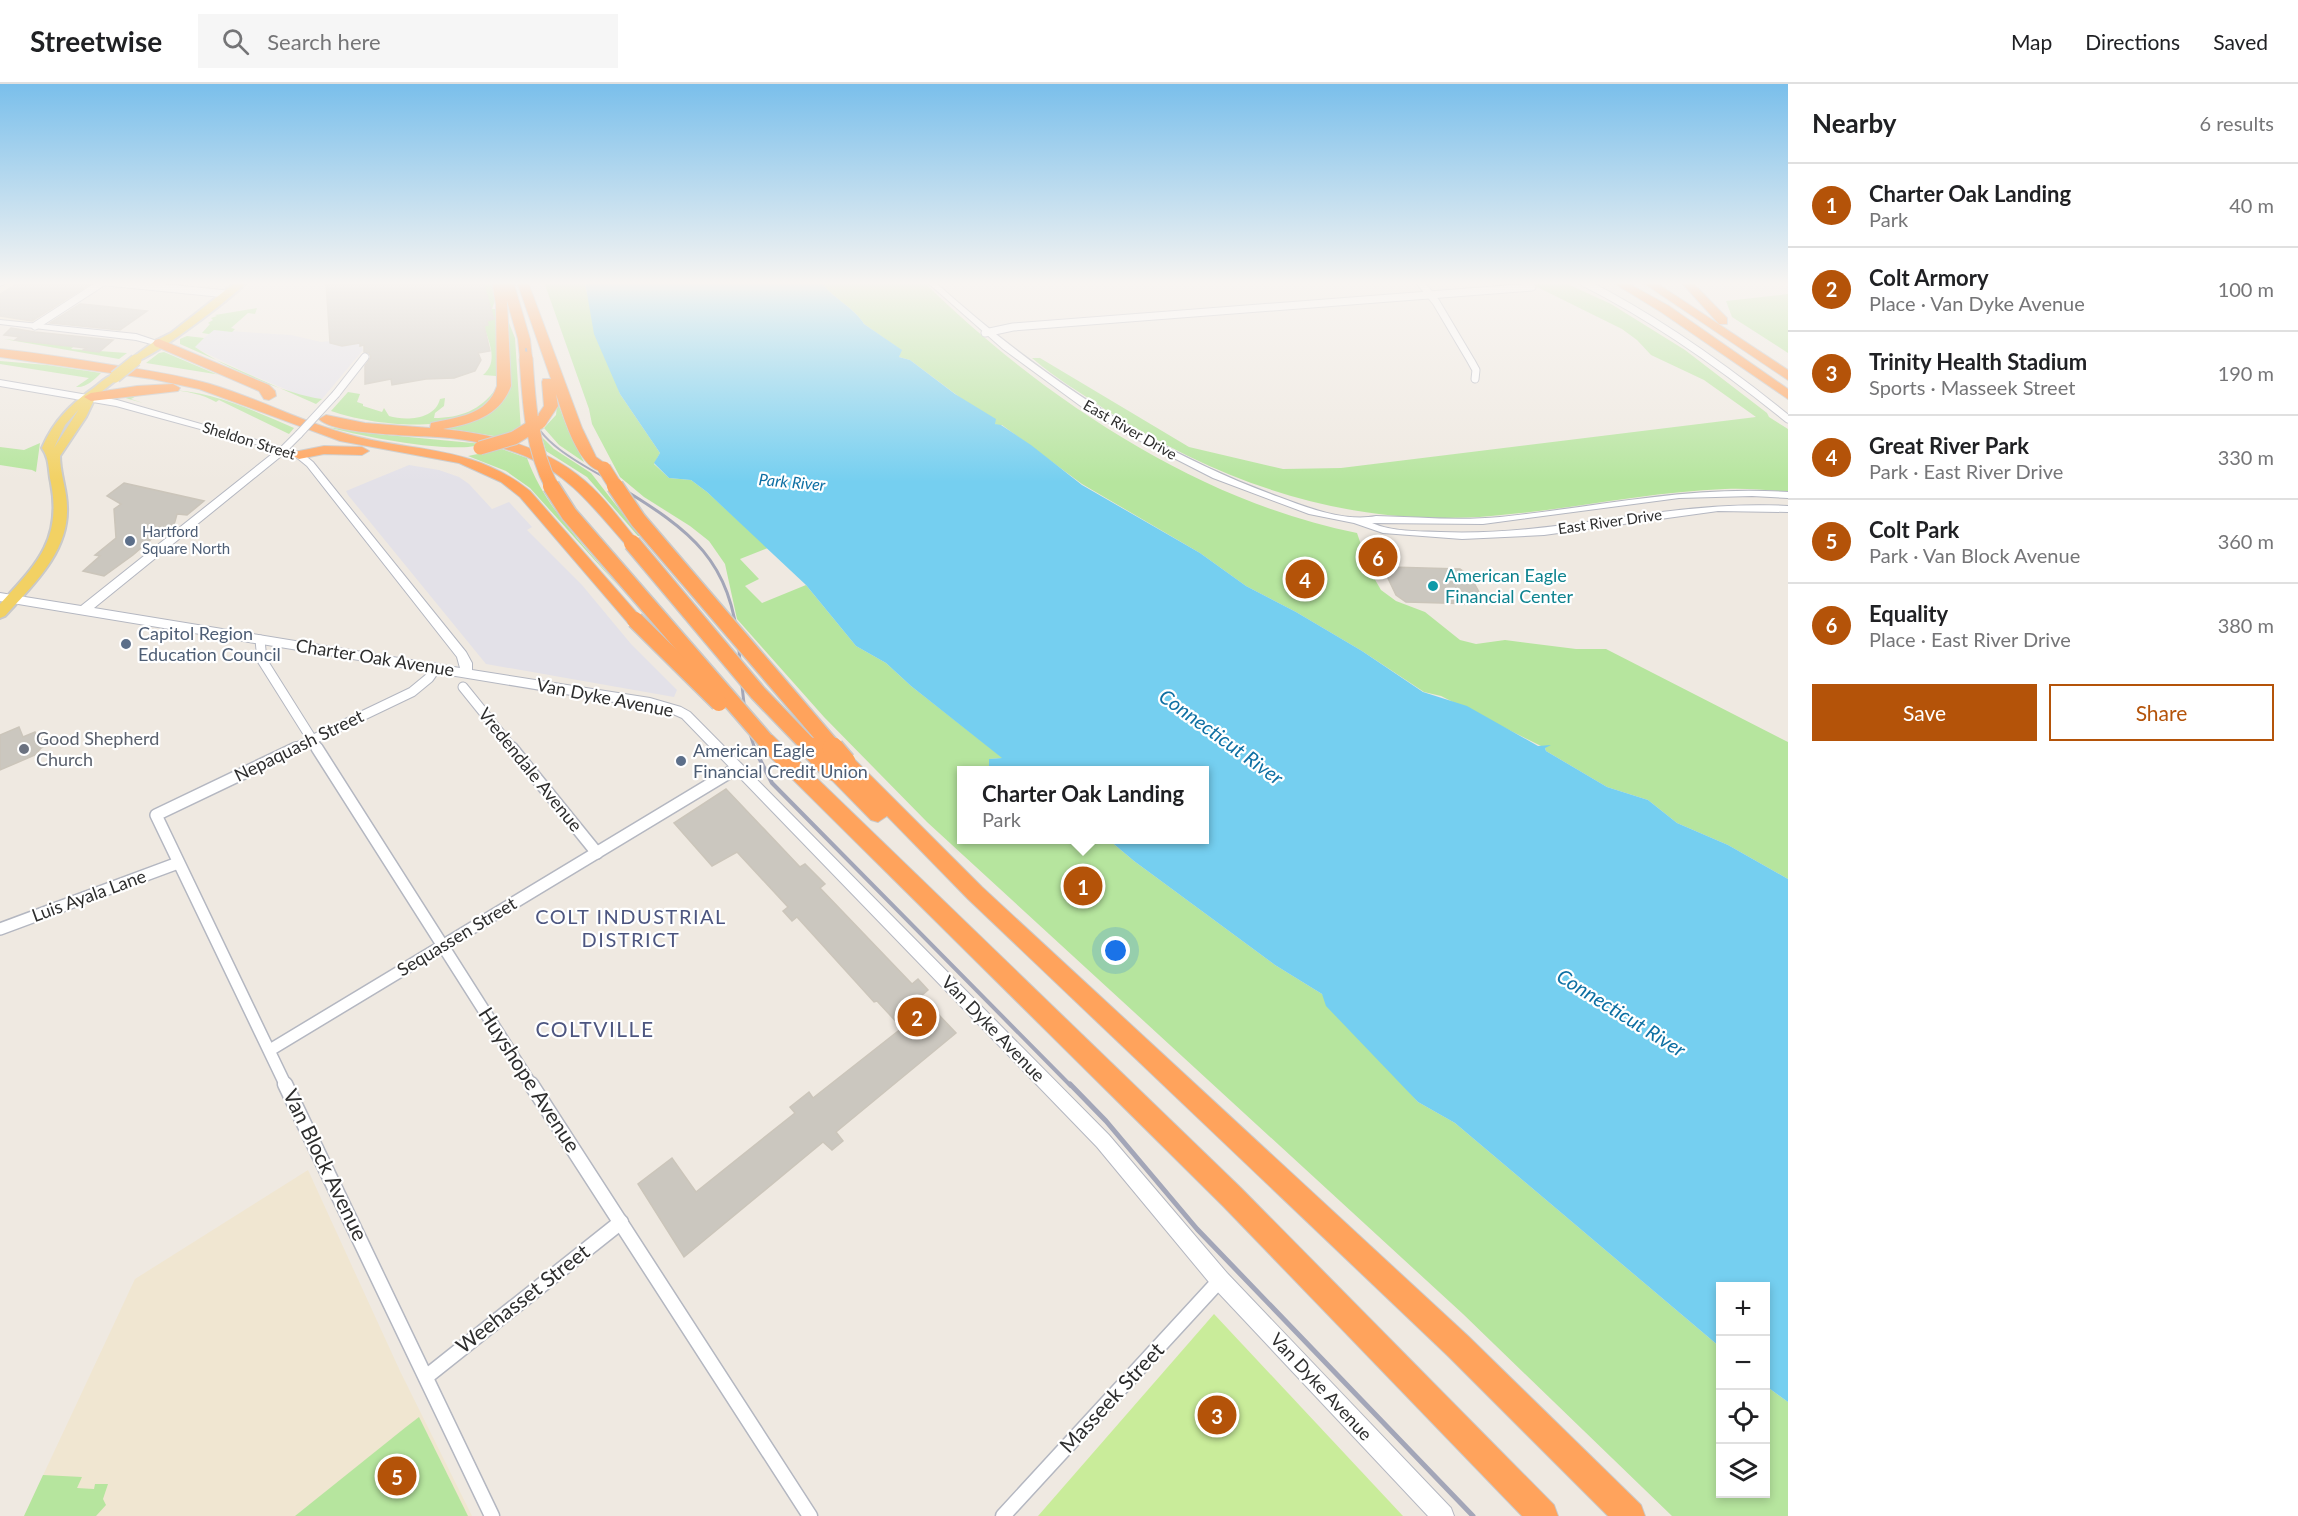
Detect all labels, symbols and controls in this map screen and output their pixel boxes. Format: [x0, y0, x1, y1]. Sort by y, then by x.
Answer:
search box [198, 14, 618, 68]
text: Streetwise [30, 24, 162, 58]
icon: search [219, 25, 252, 58]
text: Search here [267, 28, 381, 55]
text: Map [2011, 29, 2052, 54]
text: Directions [2085, 29, 2180, 54]
text: Saved [2213, 29, 2268, 54]
text: Nearby [1812, 107, 1897, 139]
text: 6 results [2199, 111, 2274, 135]
text: Charter Oak Landing [1869, 180, 2071, 207]
text: 1 [1826, 193, 1837, 217]
text: 40 m [2229, 193, 2274, 217]
text: Park [1869, 207, 1908, 231]
text: Colt Armory [1869, 264, 1989, 291]
text: 2 [1826, 277, 1837, 301]
text: 100 m [2218, 277, 2274, 301]
text: Place · Van Dyke Avenue [1869, 291, 2085, 315]
text: Trinity Health Stadium [1869, 348, 2087, 375]
text: 3 [1826, 361, 1837, 385]
text: 190 m [2218, 361, 2274, 385]
text: Sports · Masseek Street [1869, 375, 2075, 399]
street label: East River Drive [1081, 395, 1180, 463]
street label: Sheldon Street [201, 417, 299, 463]
text: Great River Park [1869, 432, 2029, 459]
text: 4 [1826, 445, 1837, 469]
text: 330 m [2218, 445, 2274, 469]
text: Park · East River Drive [1869, 459, 2063, 483]
water label: Park River [758, 469, 827, 494]
street label: East River Drive [1557, 505, 1663, 537]
text: Colt Park [1869, 516, 1959, 543]
place label: Hartford Square North [142, 522, 230, 557]
text: 5 [1826, 529, 1837, 553]
text: 360 m [2218, 529, 2274, 553]
marker: Hartford Square North [123, 534, 137, 548]
pin: 6 [1358, 534, 1398, 580]
text: Park · Van Block Avenue [1869, 543, 2080, 567]
pin: 4 [1286, 556, 1324, 602]
place label: American Eagle Financial Center [1445, 564, 1573, 607]
marker: American Eagle Financial Center [1426, 579, 1440, 593]
text: Equality [1869, 600, 1948, 627]
text: 6 [1826, 613, 1837, 637]
text: 380 m [2218, 613, 2274, 637]
place label: Capitol Region Education Council [138, 622, 281, 665]
text: Place · East River Drive [1869, 627, 2071, 651]
street label: Charter Oak Avenue [294, 634, 456, 680]
marker: Capitol Region Education Council [119, 637, 133, 651]
street label: Van Dyke Avenue [535, 673, 676, 721]
water label: Connecticut River [1155, 683, 1289, 790]
button: Save [1812, 684, 2037, 741]
button: Share [2049, 684, 2274, 741]
street label: Vredendale Avenue [474, 703, 587, 836]
street label: Nepaquash Street [230, 704, 367, 786]
place label: Good Shepherd Church [36, 727, 159, 770]
place label: American Eagle Financial Credit Union [693, 739, 868, 782]
marker: Good Shepherd Church [17, 742, 31, 756]
marker: American Eagle Financial Credit Union [674, 754, 688, 768]
popup [957, 766, 1209, 844]
text: Charter Oak Landing [982, 780, 1184, 807]
text: Park [982, 807, 1021, 831]
street label: Luis Ayala Lane [29, 864, 149, 926]
pin: 1 [1064, 864, 1102, 908]
street label: Sequassen Street [393, 892, 521, 980]
district label: COLT INDUSTRIAL DISTRICT [535, 904, 727, 951]
your location [1101, 936, 1130, 965]
water label: Connecticut River [1553, 963, 1691, 1062]
street label: Van Dyke Avenue [937, 971, 1050, 1086]
pin: 2 [898, 994, 936, 1040]
street label: Huyshope Avenue [474, 1002, 586, 1156]
district label: COLTVILLE [535, 1016, 655, 1041]
street label: Van Block Avenue [279, 1085, 374, 1244]
street label: Weehasset Street [450, 1238, 594, 1358]
map controls [1716, 1282, 1770, 1498]
button: + [1716, 1282, 1770, 1336]
street label: Van Dyke Avenue [1266, 1328, 1377, 1445]
street label: Masseek Street [1054, 1336, 1169, 1457]
button: − [1716, 1336, 1770, 1390]
button: locate [1716, 1390, 1770, 1444]
pin: 3 [1198, 1392, 1236, 1438]
button: layers [1716, 1444, 1770, 1498]
pin: 5 [378, 1454, 416, 1498]

